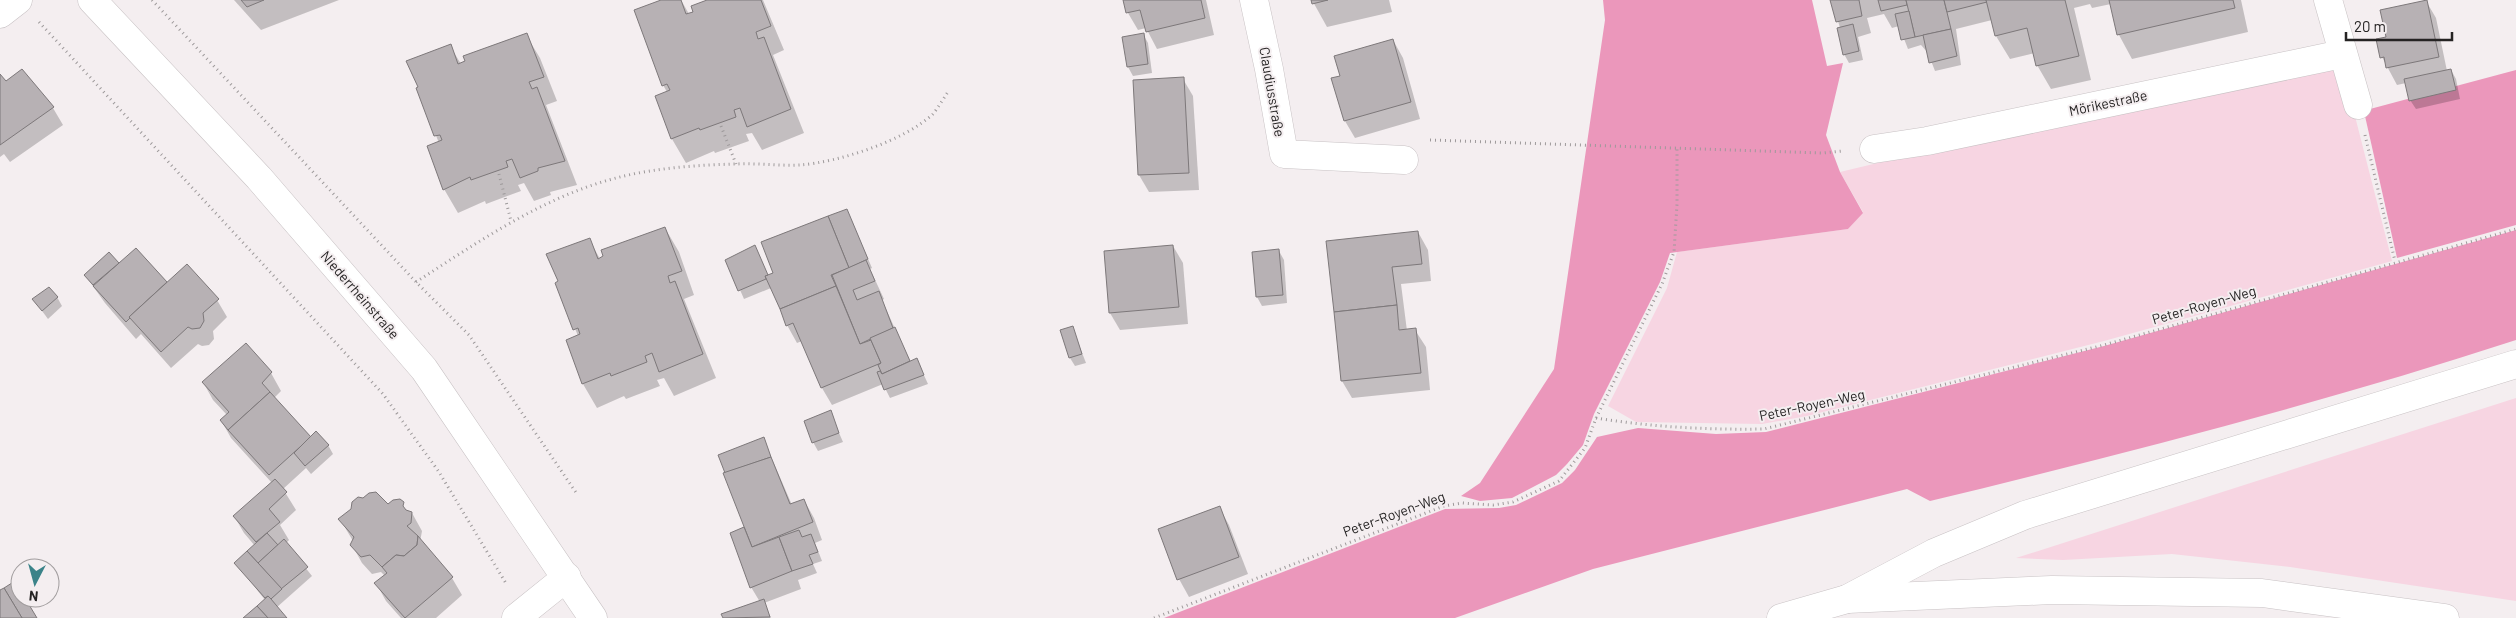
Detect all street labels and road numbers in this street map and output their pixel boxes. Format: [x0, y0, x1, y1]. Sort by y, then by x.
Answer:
street label: Claudiusstraße [1256, 46, 1289, 138]
street label: Mörikestraße [2067, 86, 2149, 119]
street label: Niederrheinstraße [318, 247, 403, 342]
street label: Peter-Royen-Weg [2150, 282, 2258, 327]
street label: Peter-Royen-Weg [1758, 385, 1866, 424]
street label: Peter-Royen-Weg [1340, 487, 1447, 540]

